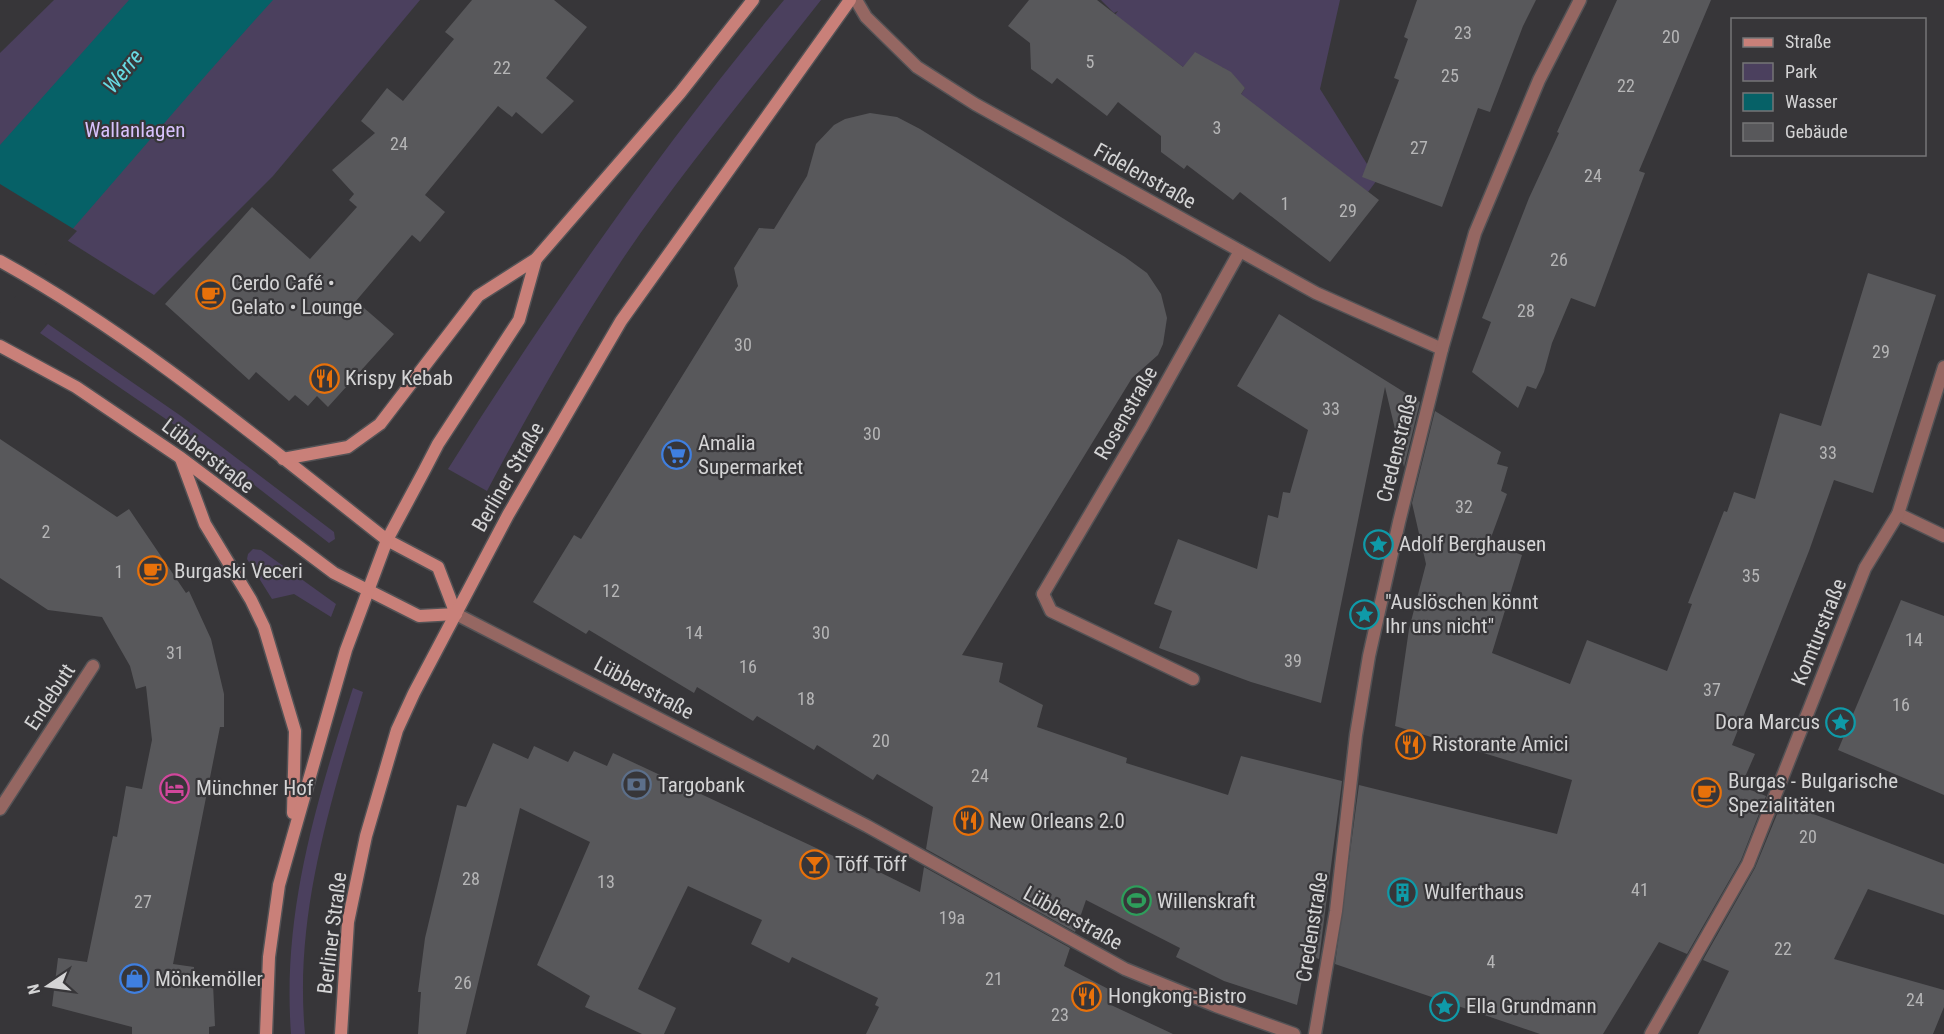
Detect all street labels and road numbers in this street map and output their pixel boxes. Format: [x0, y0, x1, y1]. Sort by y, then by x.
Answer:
street label: Fidelenstraße [1090, 138, 1200, 214]
street label: Rosenstraße [1090, 362, 1162, 464]
street label: Credenstraße [1372, 391, 1422, 505]
street label: Lübberstraße [157, 414, 259, 499]
street label: Berliner Straße [467, 418, 549, 536]
street label: Komturstraße [1787, 575, 1851, 689]
street label: Lübberstraße [590, 652, 698, 724]
street label: Endebutt [20, 660, 80, 734]
street label: Credenstraße [1291, 870, 1333, 984]
street label: Berliner Straße [313, 871, 351, 995]
street label: Lübberstraße [1019, 881, 1127, 955]

